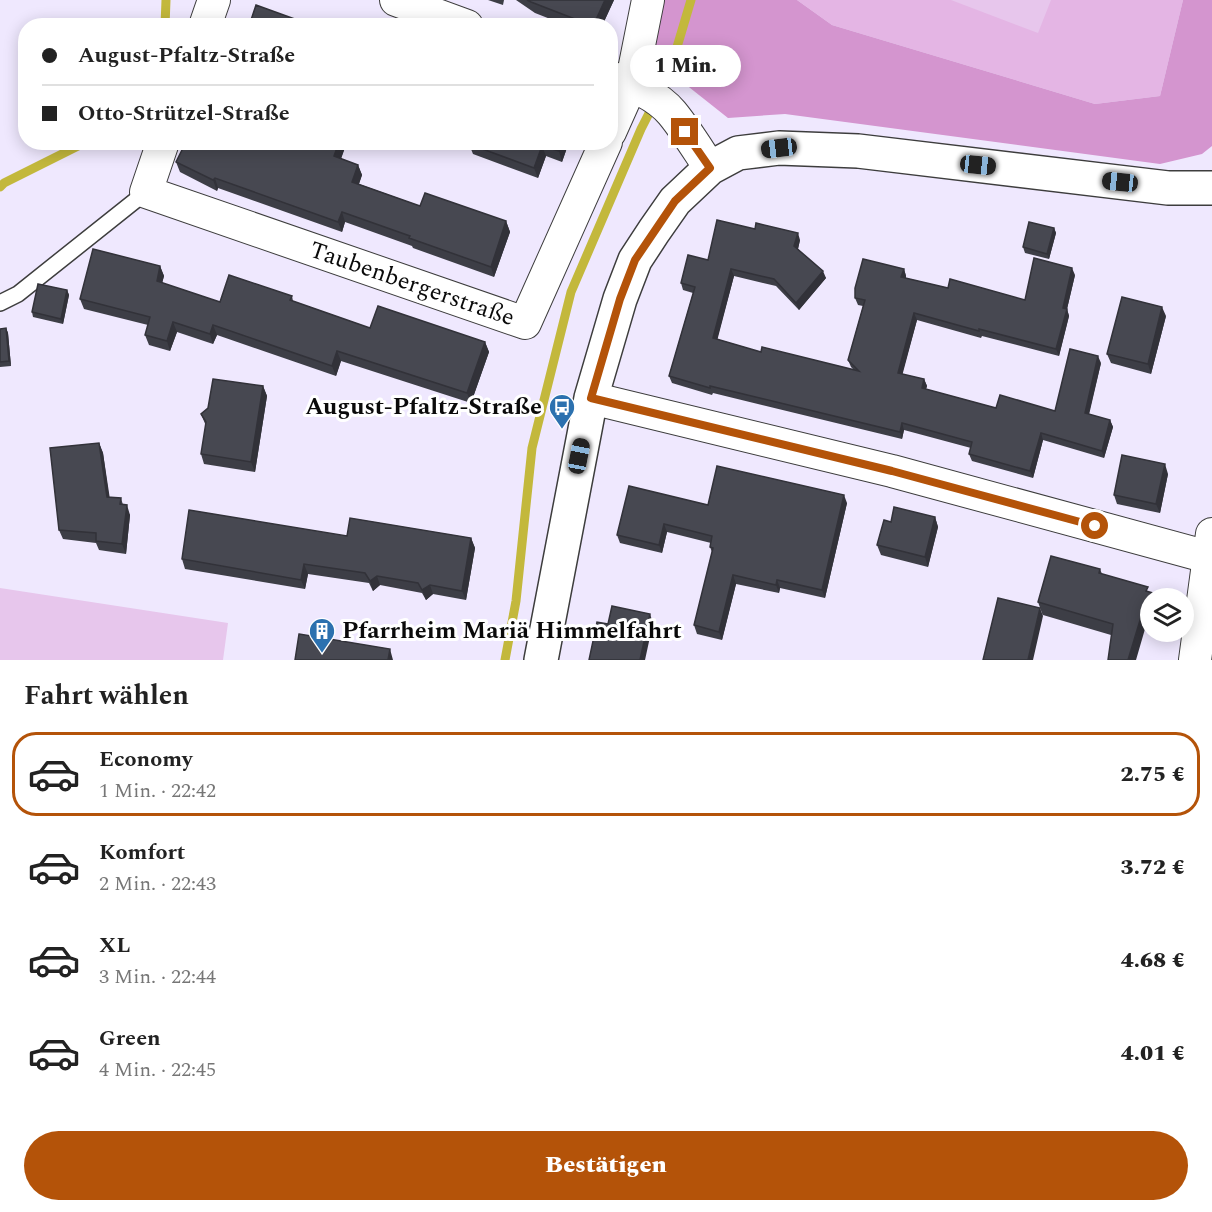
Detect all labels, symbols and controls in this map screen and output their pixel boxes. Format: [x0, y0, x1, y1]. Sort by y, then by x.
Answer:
text: August-Pfaltz-Straße [78, 39, 295, 72]
callout: 1 Min. [630, 45, 740, 87]
text: 1 Min. [654, 51, 717, 81]
text: Otto-Strützel-Straße [78, 97, 290, 130]
route end [671, 118, 698, 145]
car [760, 137, 798, 159]
car [959, 154, 997, 176]
car [1101, 171, 1139, 193]
street label: Taubenbergerstraße [305, 232, 519, 336]
place label: August-Pfaltz-Straße [305, 389, 542, 425]
bus stop icon: August-Pfaltz-Straße [547, 392, 577, 430]
car [567, 437, 591, 475]
route start [1081, 512, 1108, 539]
map controls [1140, 588, 1194, 642]
button: layers [1140, 588, 1194, 642]
place label: Pfarrheim Mariä Himmelfahrt [342, 613, 682, 649]
building icon: Pfarrheim Mariä Himmelfahrt [307, 616, 337, 654]
text: Fahrt wählen [24, 675, 189, 717]
text: Economy [99, 743, 192, 776]
icon: car [27, 747, 81, 801]
text: 2.75 € [1121, 758, 1185, 791]
text: 1 Min. · 22:42 [99, 776, 216, 806]
text: Komfort [99, 836, 185, 869]
icon: car [27, 840, 81, 894]
text: 3.72 € [1121, 851, 1185, 884]
text: 2 Min. · 22:43 [99, 869, 216, 899]
text: XL [99, 929, 130, 962]
icon: car [27, 933, 81, 987]
text: 4.68 € [1121, 944, 1185, 977]
text: 3 Min. · 22:44 [99, 962, 216, 992]
text: Green [99, 1022, 161, 1055]
icon: car [27, 1026, 81, 1080]
text: 4.01 € [1121, 1037, 1185, 1070]
text: 4 Min. · 22:45 [99, 1055, 216, 1085]
button: Bestätigen [24, 1131, 1188, 1200]

